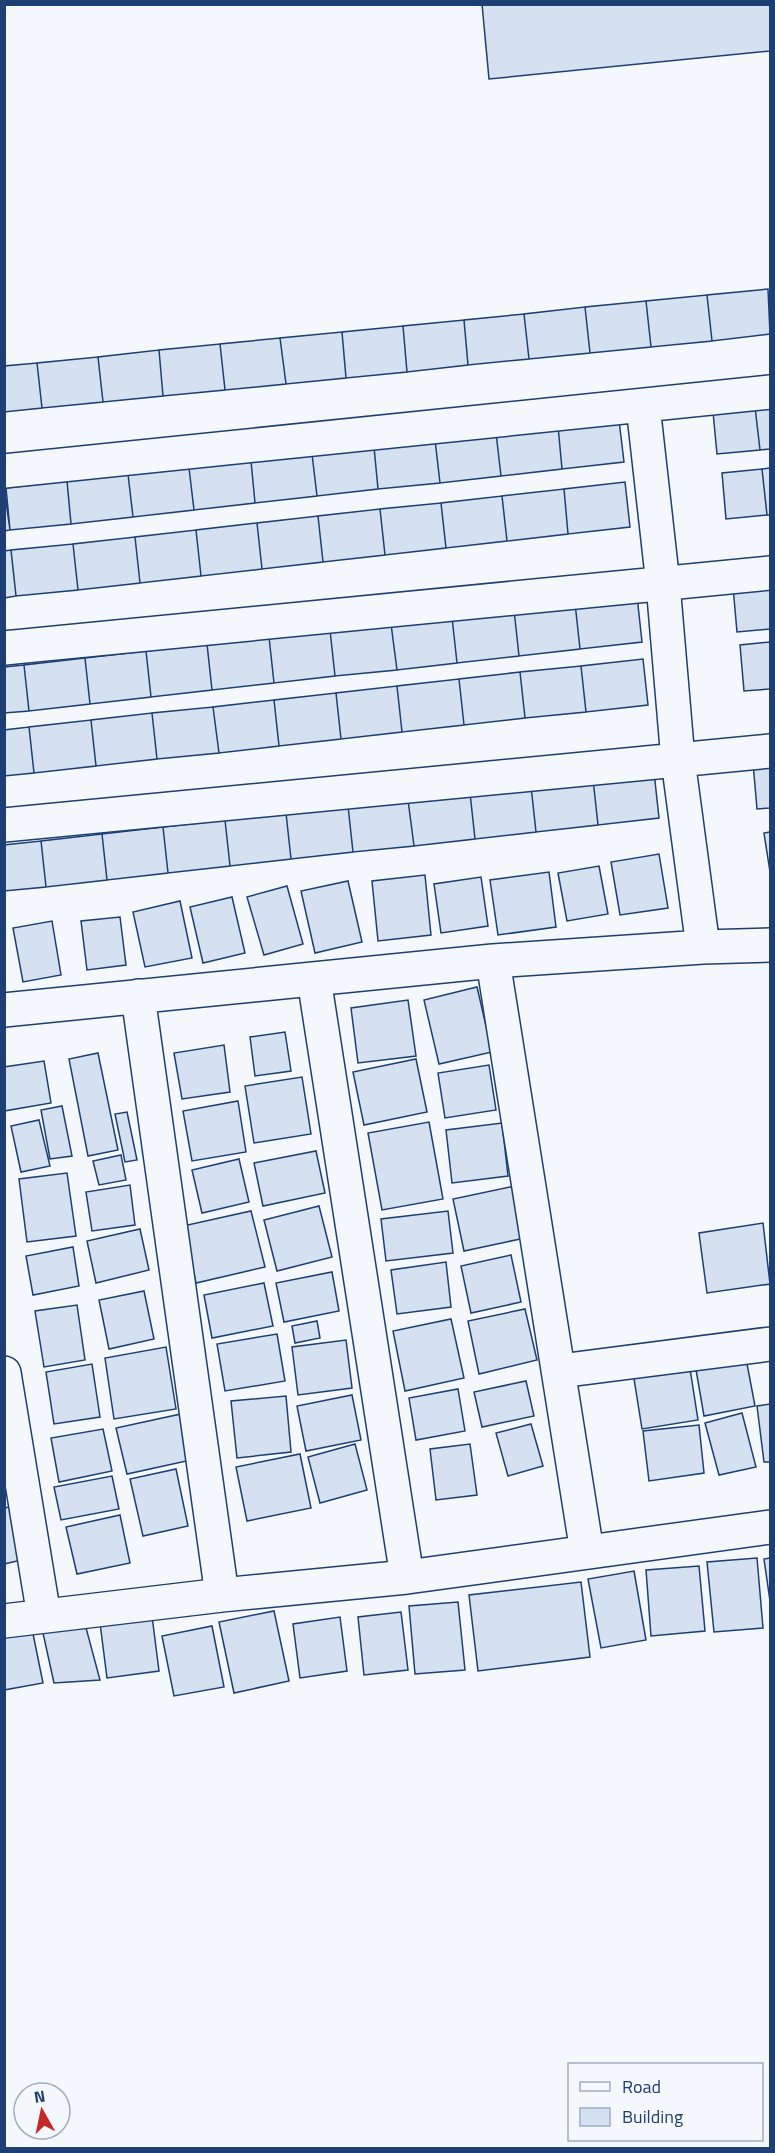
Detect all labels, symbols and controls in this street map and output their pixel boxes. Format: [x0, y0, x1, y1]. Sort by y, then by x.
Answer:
legend [568, 2063, 763, 2141]
text: Road [622, 2073, 661, 2100]
north arrow [12, 2081, 72, 2141]
text: N [32, 2083, 47, 2109]
text: Building [622, 2103, 683, 2130]

